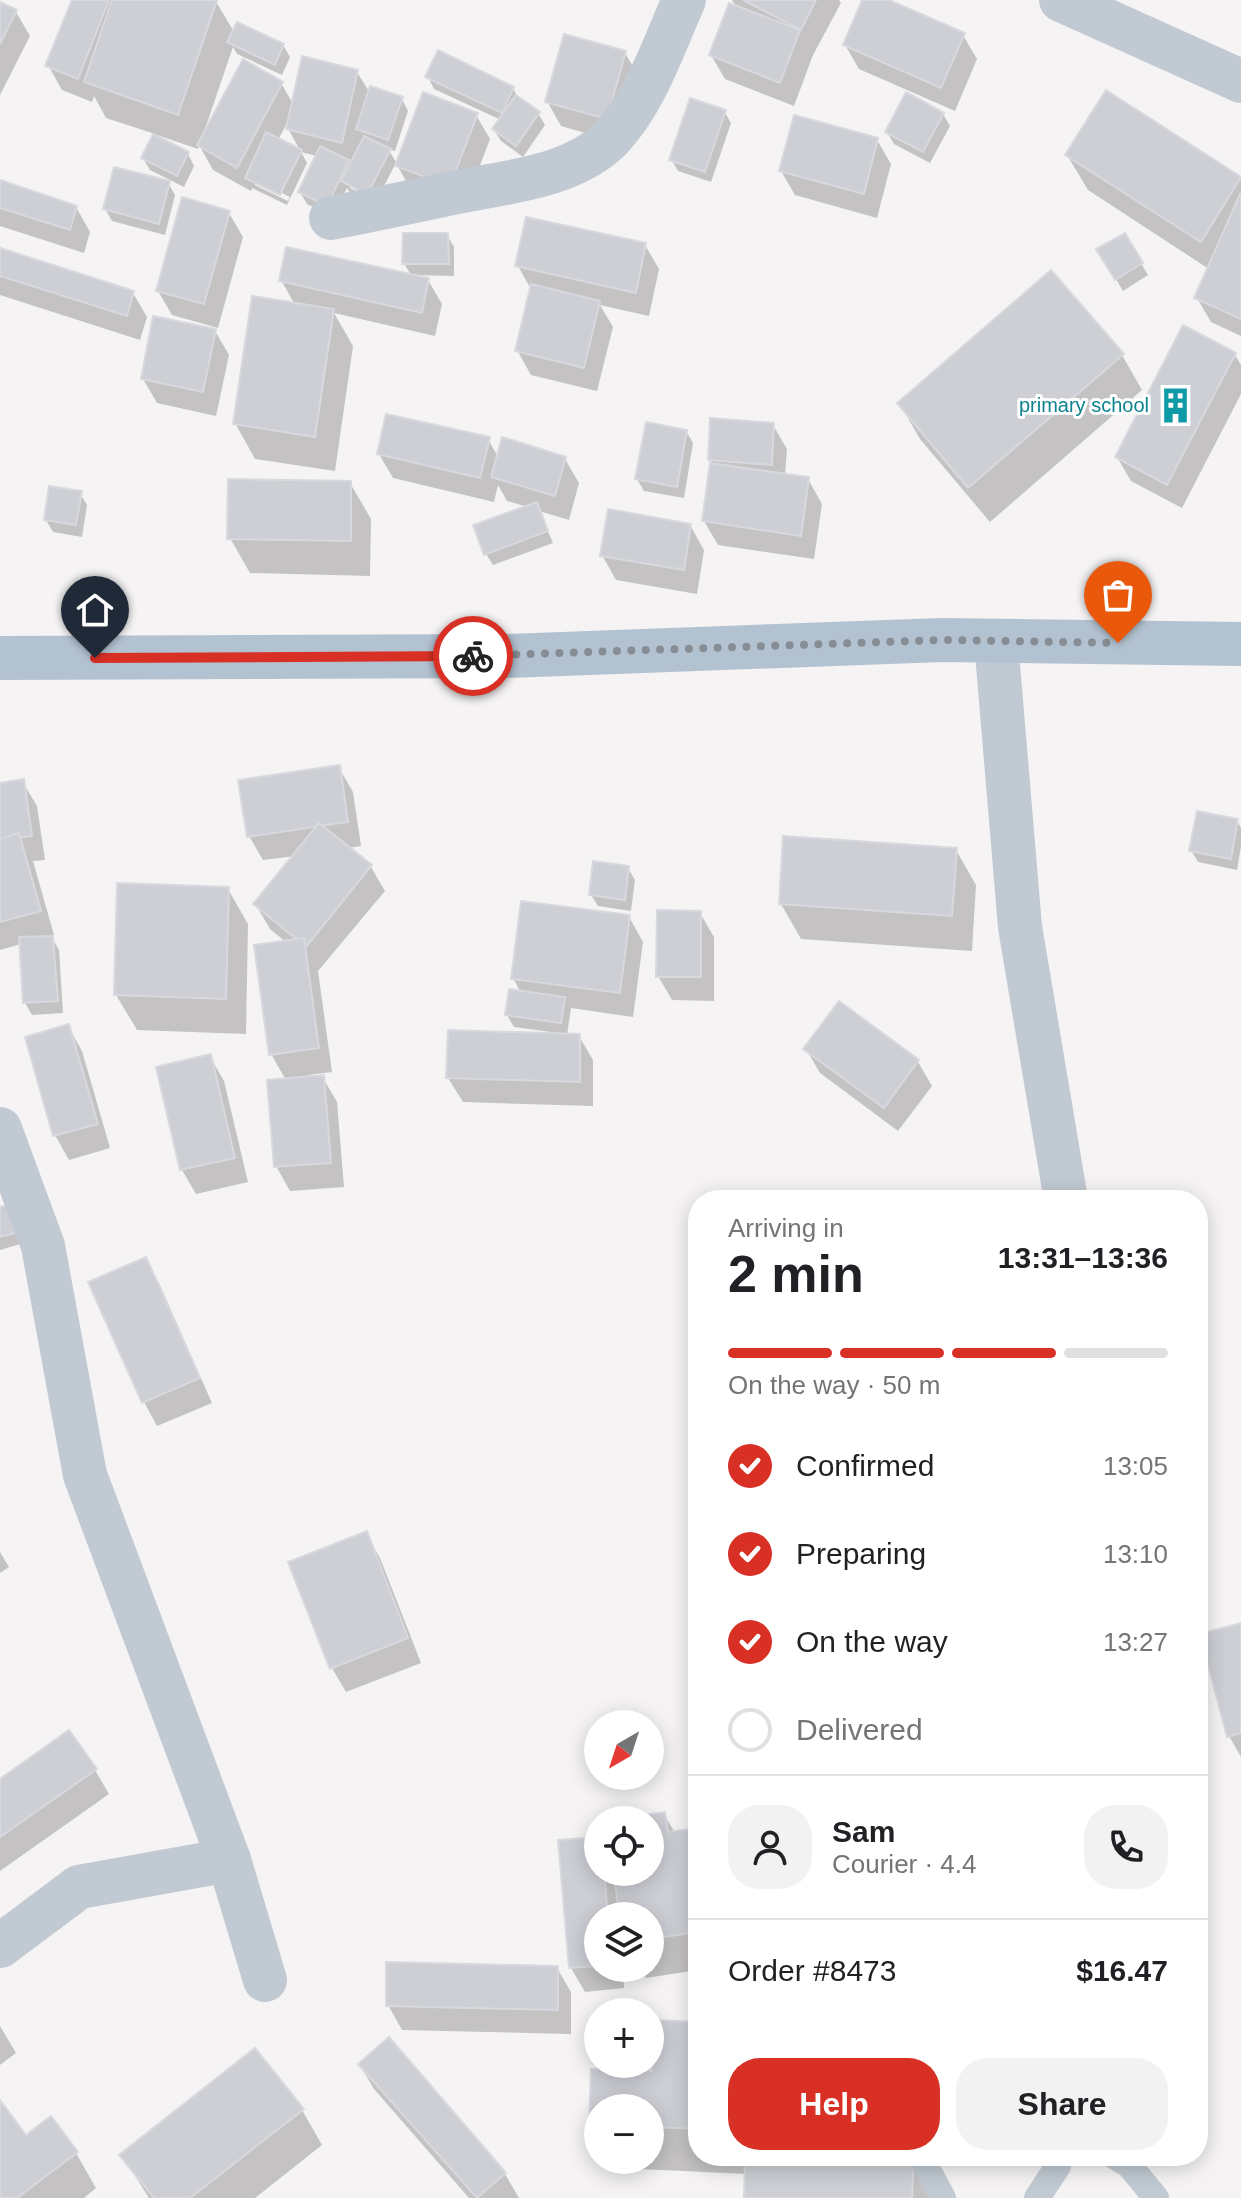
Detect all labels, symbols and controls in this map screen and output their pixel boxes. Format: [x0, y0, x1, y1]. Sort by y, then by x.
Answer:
building icon: primary school [1156, 386, 1194, 424]
place label: primary school [1019, 394, 1149, 416]
pin [1084, 561, 1152, 643]
icon: bag [1096, 573, 1140, 617]
pin [61, 576, 129, 658]
icon: home [73, 588, 117, 632]
courier [433, 616, 513, 696]
icon: bike [451, 634, 495, 678]
text: Arriving in [728, 1213, 844, 1243]
text: 13:31–13:36 [998, 1241, 1168, 1274]
text: 2 min [728, 1245, 864, 1303]
text: On the way · 50 m [728, 1370, 940, 1400]
icon: check [728, 1444, 772, 1488]
text: Confirmed [796, 1449, 934, 1482]
text: 13:05 [1103, 1451, 1168, 1481]
icon: check [728, 1532, 772, 1576]
text: Preparing [796, 1537, 926, 1570]
text: 13:10 [1103, 1539, 1168, 1569]
icon: check [728, 1620, 772, 1664]
text: On the way [796, 1625, 948, 1658]
text: 13:27 [1103, 1627, 1168, 1657]
north arrow [584, 1710, 664, 1790]
map controls [584, 1710, 664, 2174]
text: Delivered [796, 1713, 923, 1746]
button: person [728, 1805, 812, 1889]
button: phone [1084, 1805, 1168, 1889]
button: locate [584, 1806, 664, 1886]
text: Sam [832, 1815, 895, 1848]
text: Courier · 4.4 [832, 1849, 977, 1879]
button: layers [584, 1902, 664, 1982]
text: Order #8473 [728, 1954, 896, 1987]
text: $16.47 [1076, 1954, 1168, 1987]
button: + [584, 1998, 664, 2078]
button: Help [728, 2058, 940, 2150]
button: Share [956, 2058, 1168, 2150]
button: − [584, 2094, 664, 2174]

